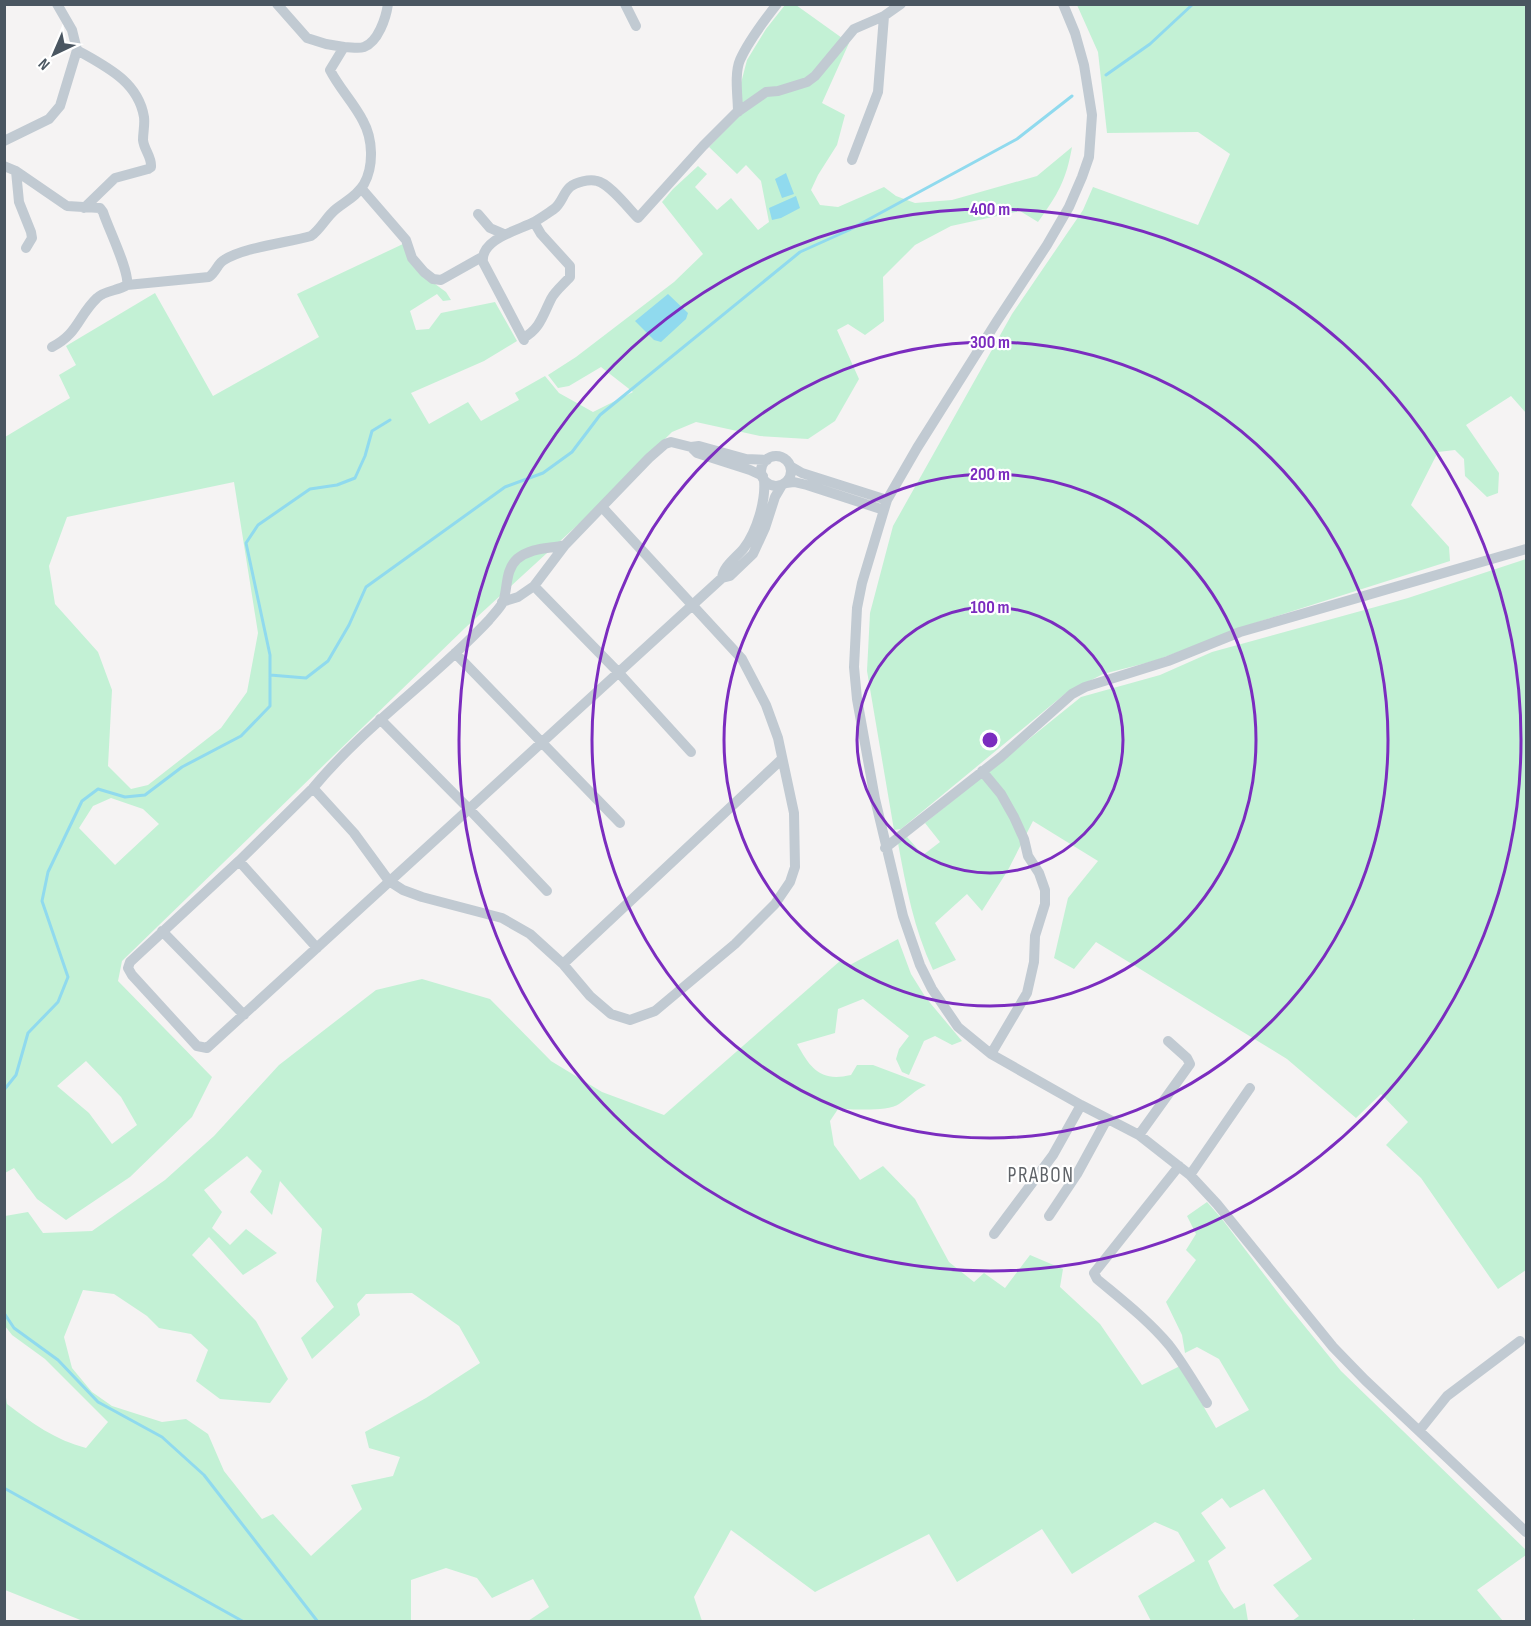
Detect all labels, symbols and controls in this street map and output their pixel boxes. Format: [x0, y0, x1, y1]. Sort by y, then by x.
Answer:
north arrow [24, 24, 84, 84]
text: N [35, 54, 54, 74]
text: 400 m [970, 199, 1010, 220]
text: 300 m [970, 332, 1010, 353]
text: 200 m [970, 464, 1010, 485]
text: 100 m [971, 597, 1010, 618]
centre of rings [980, 730, 1000, 750]
district label: PRABON [1008, 1163, 1074, 1188]

